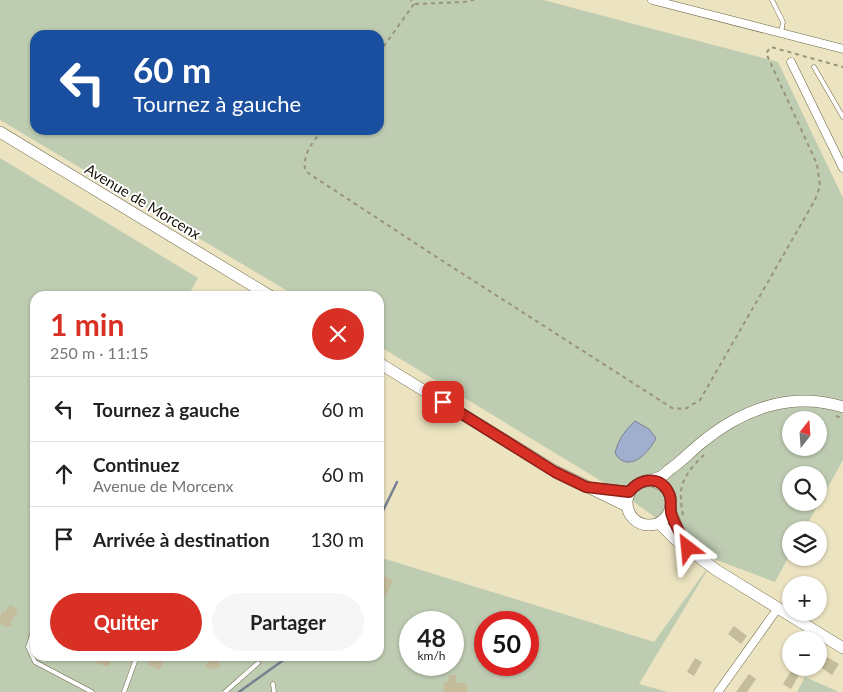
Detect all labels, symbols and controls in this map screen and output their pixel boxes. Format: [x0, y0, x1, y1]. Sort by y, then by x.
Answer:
text: 60 m [133, 48, 211, 90]
icon: left [50, 50, 115, 115]
text: Tournez à gauche [133, 90, 301, 117]
street label: Avenue de Morcenx [82, 159, 205, 243]
text: 1 min [50, 306, 124, 342]
button: close [312, 308, 364, 360]
text: 250 m · 11:15 [50, 343, 149, 362]
pin [422, 381, 464, 423]
icon: arrive [429, 388, 457, 416]
icon: left [50, 395, 78, 423]
text: Tournez à gauche [93, 398, 240, 421]
text: 60 m [321, 398, 364, 421]
north arrow [782, 411, 828, 456]
map controls [782, 411, 827, 676]
text: Continuez [93, 453, 179, 476]
icon: ahead [50, 460, 78, 488]
text: 60 m [321, 463, 364, 486]
button: search [782, 466, 827, 511]
text: Avenue de Morcenx [93, 476, 234, 495]
position arrow [661, 521, 713, 573]
button: layers [782, 521, 827, 566]
icon: arrive [50, 525, 78, 553]
text: Arrivée à destination [93, 528, 270, 551]
text: 130 m [310, 528, 364, 551]
button: + [782, 576, 827, 621]
button: Quitter [50, 593, 202, 651]
button: Partager [212, 593, 364, 651]
speed limit sign: 50 [474, 611, 539, 676]
text: 48 [417, 622, 446, 652]
button: − [782, 631, 827, 676]
text: km/h [417, 648, 446, 663]

